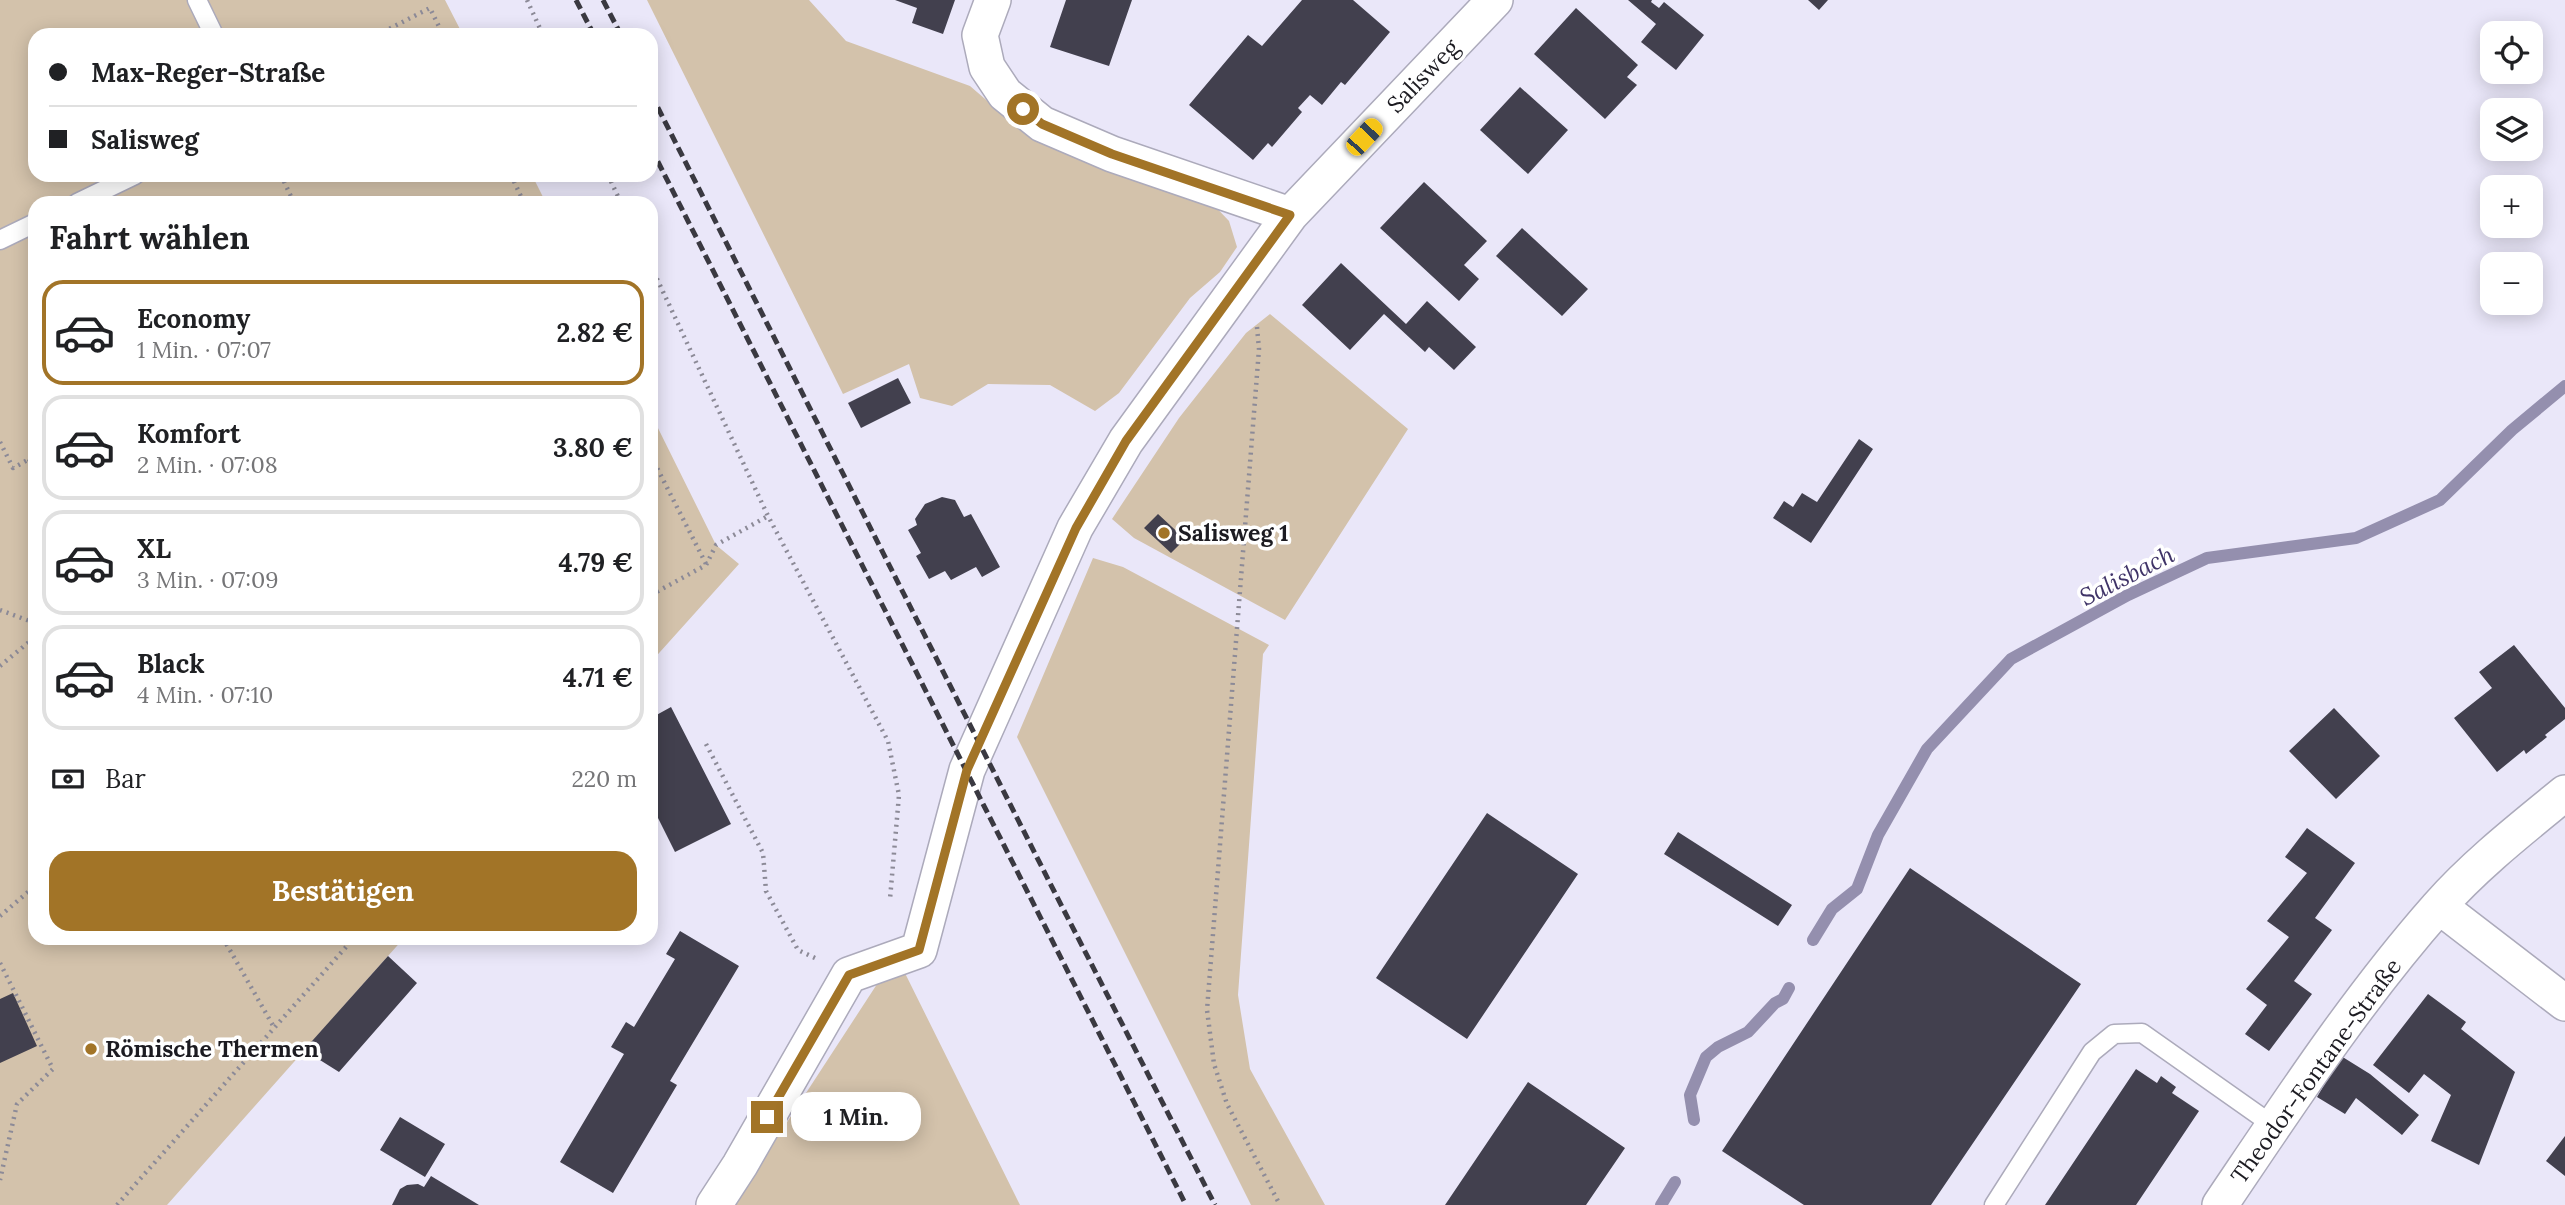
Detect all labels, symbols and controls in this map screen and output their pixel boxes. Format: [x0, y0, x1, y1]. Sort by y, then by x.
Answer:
map controls [2480, 21, 2543, 315]
button: locate [2480, 21, 2543, 84]
street label: Salisweg [1380, 32, 1466, 119]
text: Max-Reger-Straße [91, 56, 325, 89]
route start [1007, 93, 1039, 125]
button: layers [2480, 98, 2543, 161]
car [1342, 114, 1387, 160]
text: Salisweg [91, 123, 199, 156]
button: + [2480, 175, 2543, 238]
text: Fahrt wählen [49, 217, 250, 258]
button: − [2480, 252, 2543, 315]
icon: car [53, 301, 116, 364]
text: Economy [137, 302, 250, 335]
text: 2.82 € [556, 316, 633, 349]
text: 1 Min. · 07:07 [137, 335, 271, 364]
icon: car [53, 416, 116, 479]
text: Komfort [137, 417, 241, 450]
text: 3.80 € [553, 431, 633, 464]
text: 2 Min. · 07:08 [137, 450, 278, 479]
place label: Salisweg 1 [1178, 518, 1289, 547]
marker: Salisweg 1 [1156, 525, 1172, 541]
icon: car [53, 531, 116, 594]
text: XL [137, 532, 171, 565]
water label: Salisbach [2074, 538, 2180, 613]
text: 4.79 € [558, 546, 633, 579]
text: 3 Min. · 07:09 [137, 565, 279, 594]
icon: car [53, 646, 116, 709]
text: Black [137, 647, 205, 680]
text: 4.71 € [563, 661, 633, 694]
text: 4 Min. · 07:10 [137, 680, 273, 709]
icon: cash [49, 760, 87, 798]
text: Bar [105, 762, 146, 795]
text: 220 m [571, 764, 637, 793]
button: Bestätigen [49, 851, 637, 931]
street label: Theodor-Fontane-Straße [2224, 952, 2407, 1189]
place label: Römische Thermen [105, 1034, 319, 1063]
marker: Römische Thermen [83, 1041, 99, 1057]
callout: 1 Min. [792, 1092, 921, 1142]
route end [751, 1101, 783, 1133]
text: 1 Min. [823, 1102, 889, 1131]

